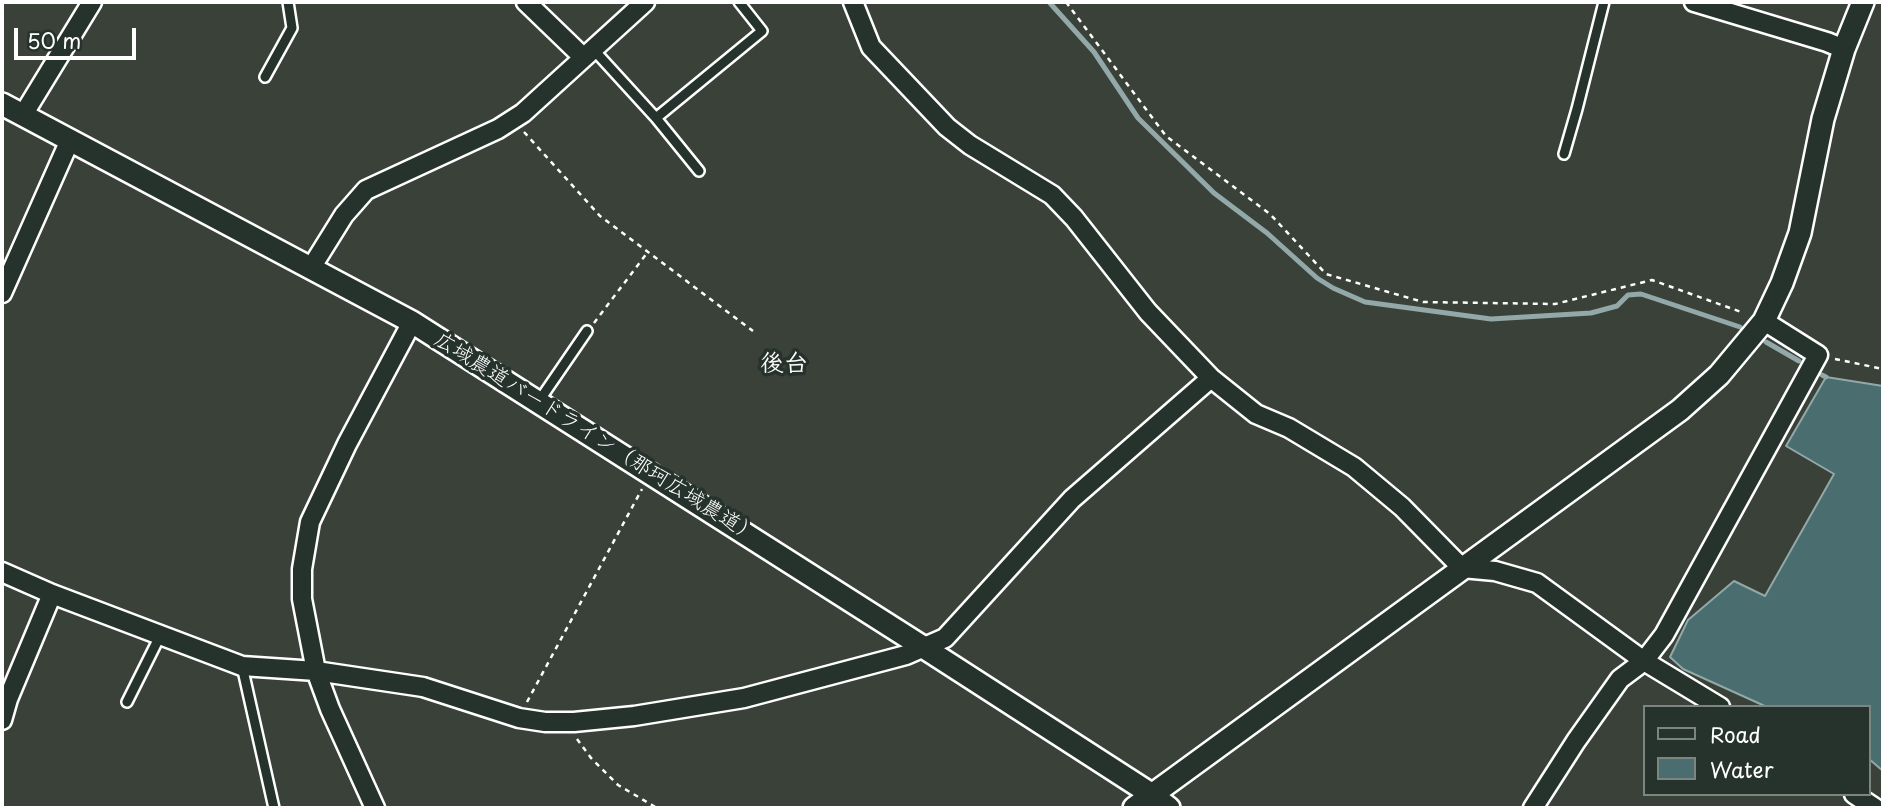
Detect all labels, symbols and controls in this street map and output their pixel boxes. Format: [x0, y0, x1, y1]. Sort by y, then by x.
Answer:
scale bar [18, 14, 140, 58]
text: 50 m [27, 24, 81, 56]
street label: 広域農道バードライン（那珂広域農道） [429, 327, 763, 549]
district label: 後台 [760, 350, 808, 378]
legend [1644, 705, 1871, 796]
text: Road [1710, 718, 1761, 750]
text: Water [1710, 753, 1773, 785]

